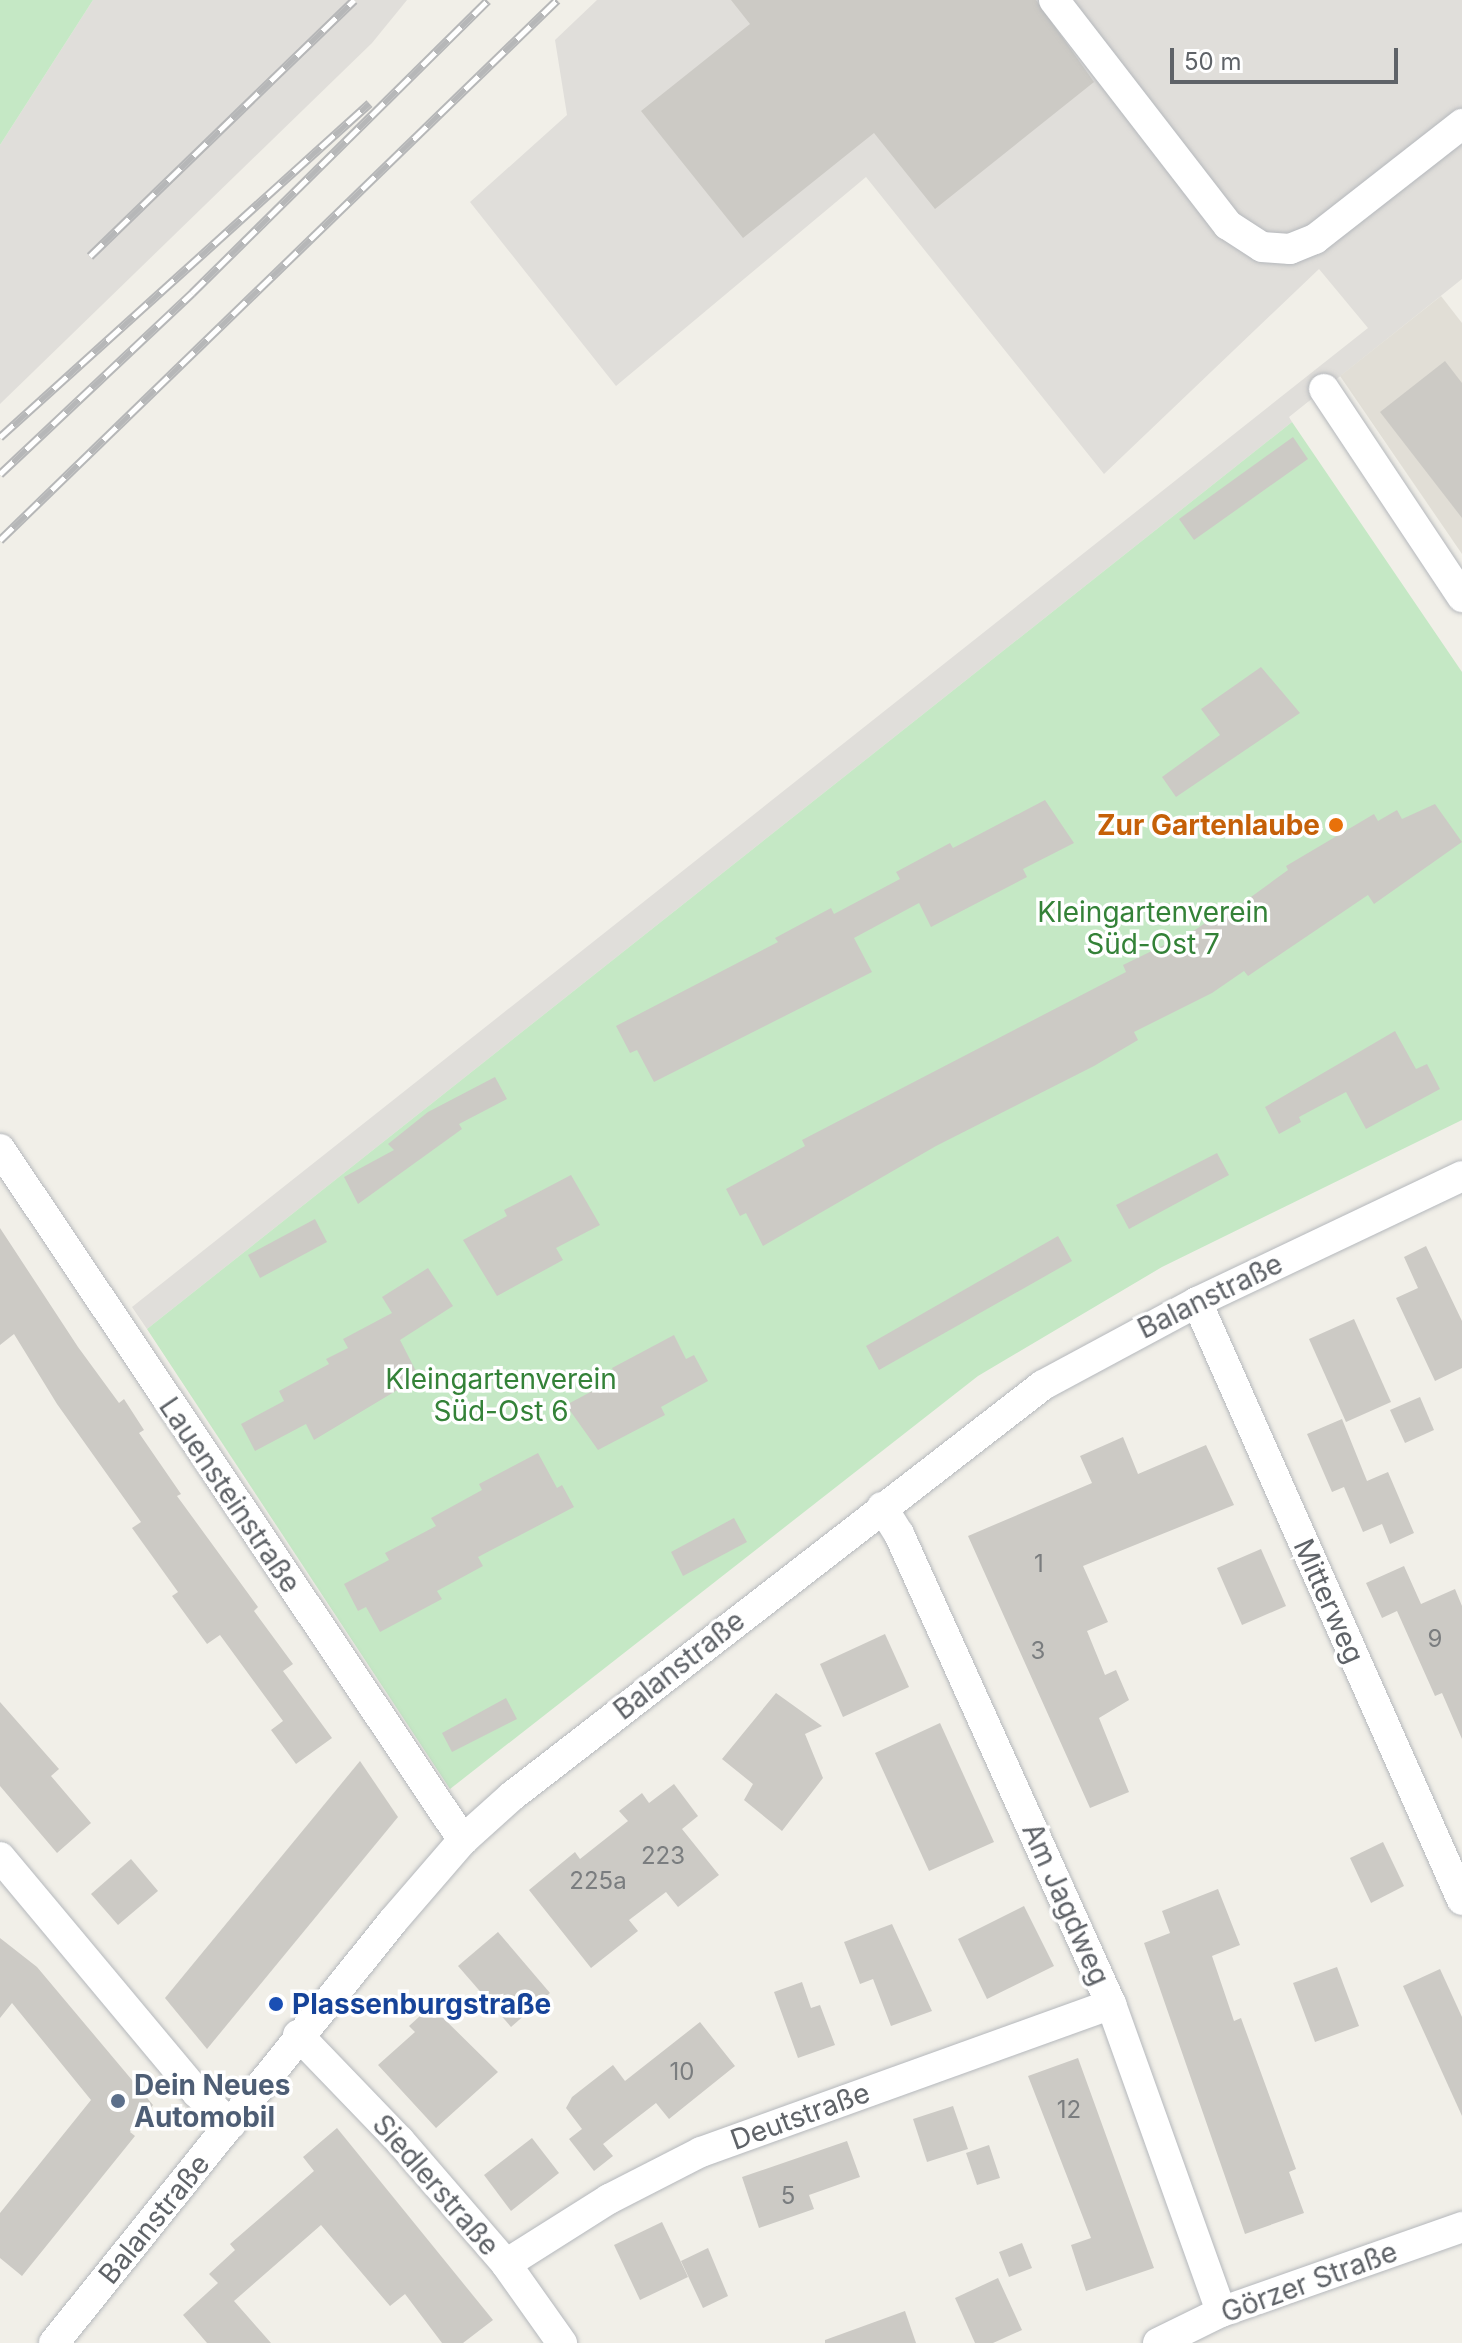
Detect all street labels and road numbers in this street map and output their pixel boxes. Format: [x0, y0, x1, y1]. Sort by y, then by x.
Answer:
street label: Balanstraße [1132, 1247, 1288, 1345]
street label: Lauensteinstraße [152, 1391, 308, 1599]
street label: Mitterweg [1287, 1534, 1371, 1668]
street label: Balanstraße [607, 1603, 751, 1727]
street label: Am Jagdweg [1015, 1818, 1117, 1990]
street label: Deutstraße [726, 2075, 874, 2157]
street label: Siedlerstraße [366, 2108, 506, 2262]
street label: Balanstraße [92, 2147, 216, 2291]
street label: Görzer Straße [1216, 2235, 1402, 2329]

